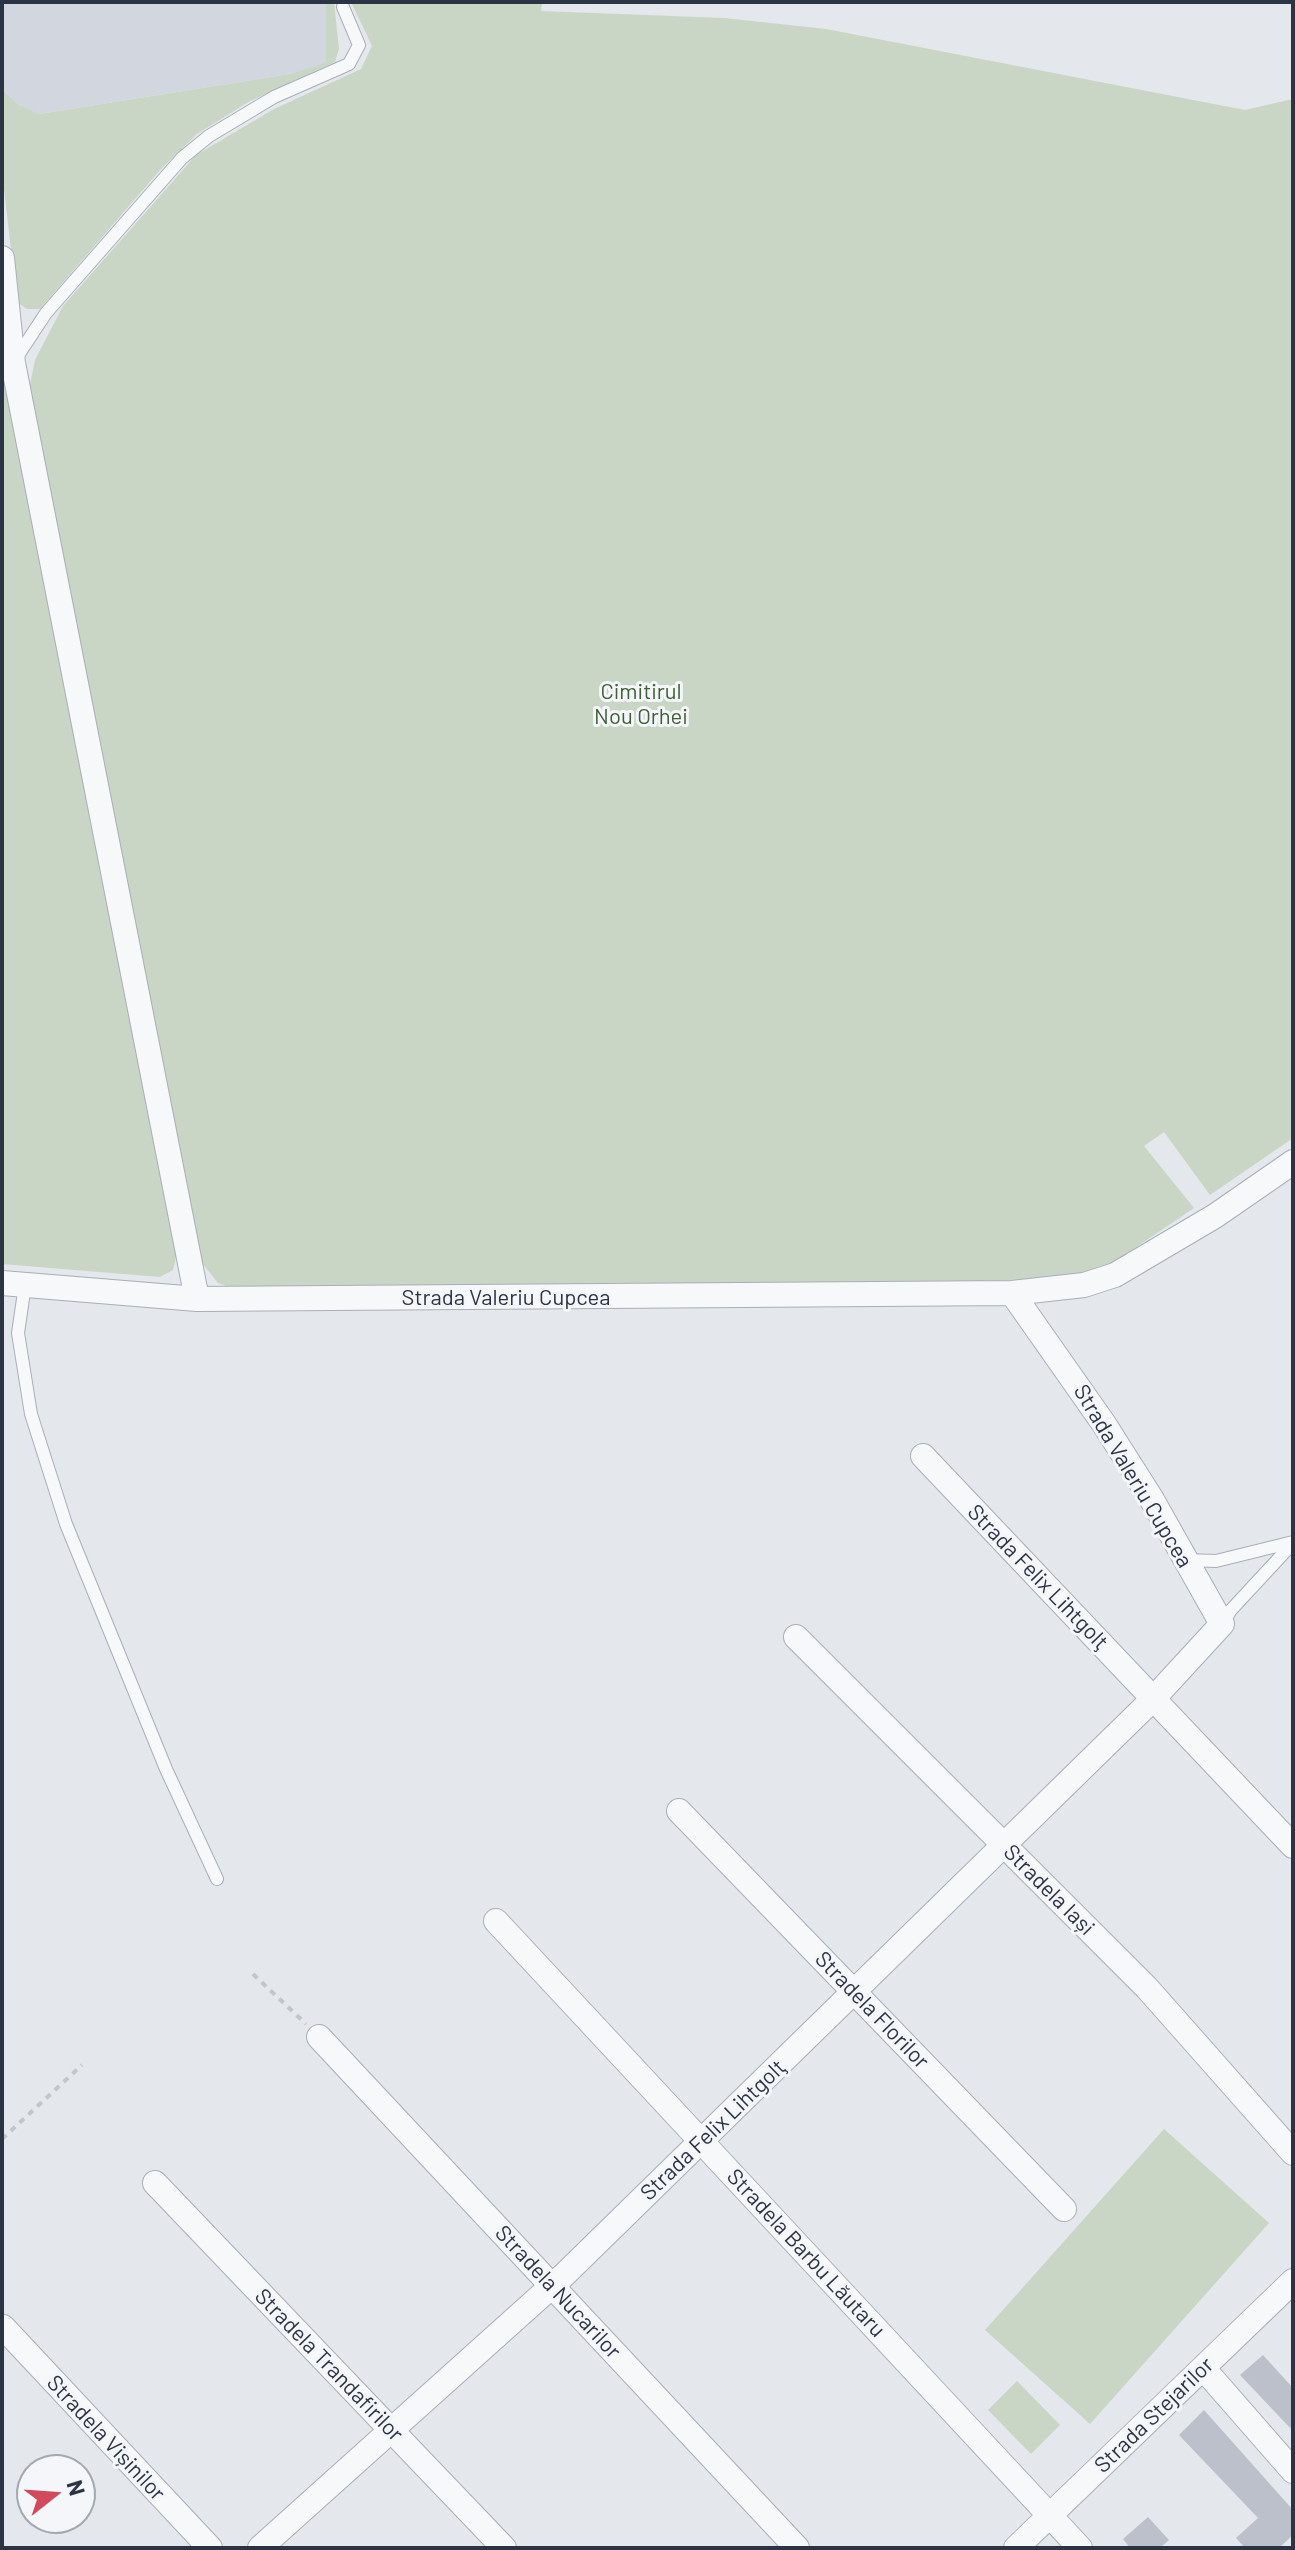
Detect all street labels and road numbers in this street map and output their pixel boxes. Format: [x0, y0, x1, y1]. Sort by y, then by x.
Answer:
street label: Strada Valeriu Cupcea [402, 1285, 610, 1311]
street label: Strada Valeriu Cupcea [1068, 1380, 1198, 1572]
street label: Strada Felix Lihtgolţ [962, 1499, 1114, 1655]
street label: Stradela Iași [998, 1839, 1100, 1941]
street label: Stradela Florilor [809, 1946, 935, 2074]
street label: Strada Felix Lihtgolţ [635, 2054, 791, 2206]
street label: Stradela Barbu Lăutaru [721, 2163, 891, 2343]
street label: Stradela Nucarilor [490, 2220, 626, 2364]
street label: Stradela Trandafirilor [249, 2283, 409, 2447]
street label: Strada Stejarilor [1089, 2352, 1219, 2478]
street label: Stradela Vișinilor [41, 2370, 171, 2506]

